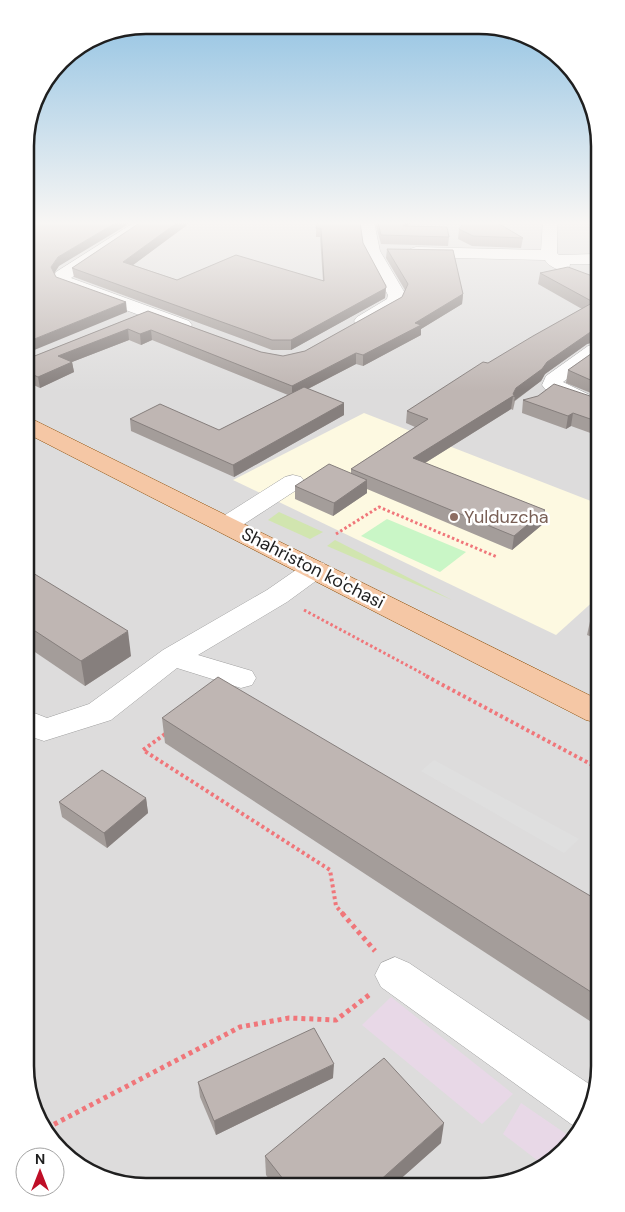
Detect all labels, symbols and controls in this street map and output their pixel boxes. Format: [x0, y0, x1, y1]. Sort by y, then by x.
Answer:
place label: Yulduzcha [464, 505, 549, 529]
marker: Yulduzcha [448, 511, 460, 523]
street label: Shahriston ko'chasi [237, 522, 389, 614]
north arrow [15, 1147, 65, 1197]
text: N [35, 1150, 45, 1168]

